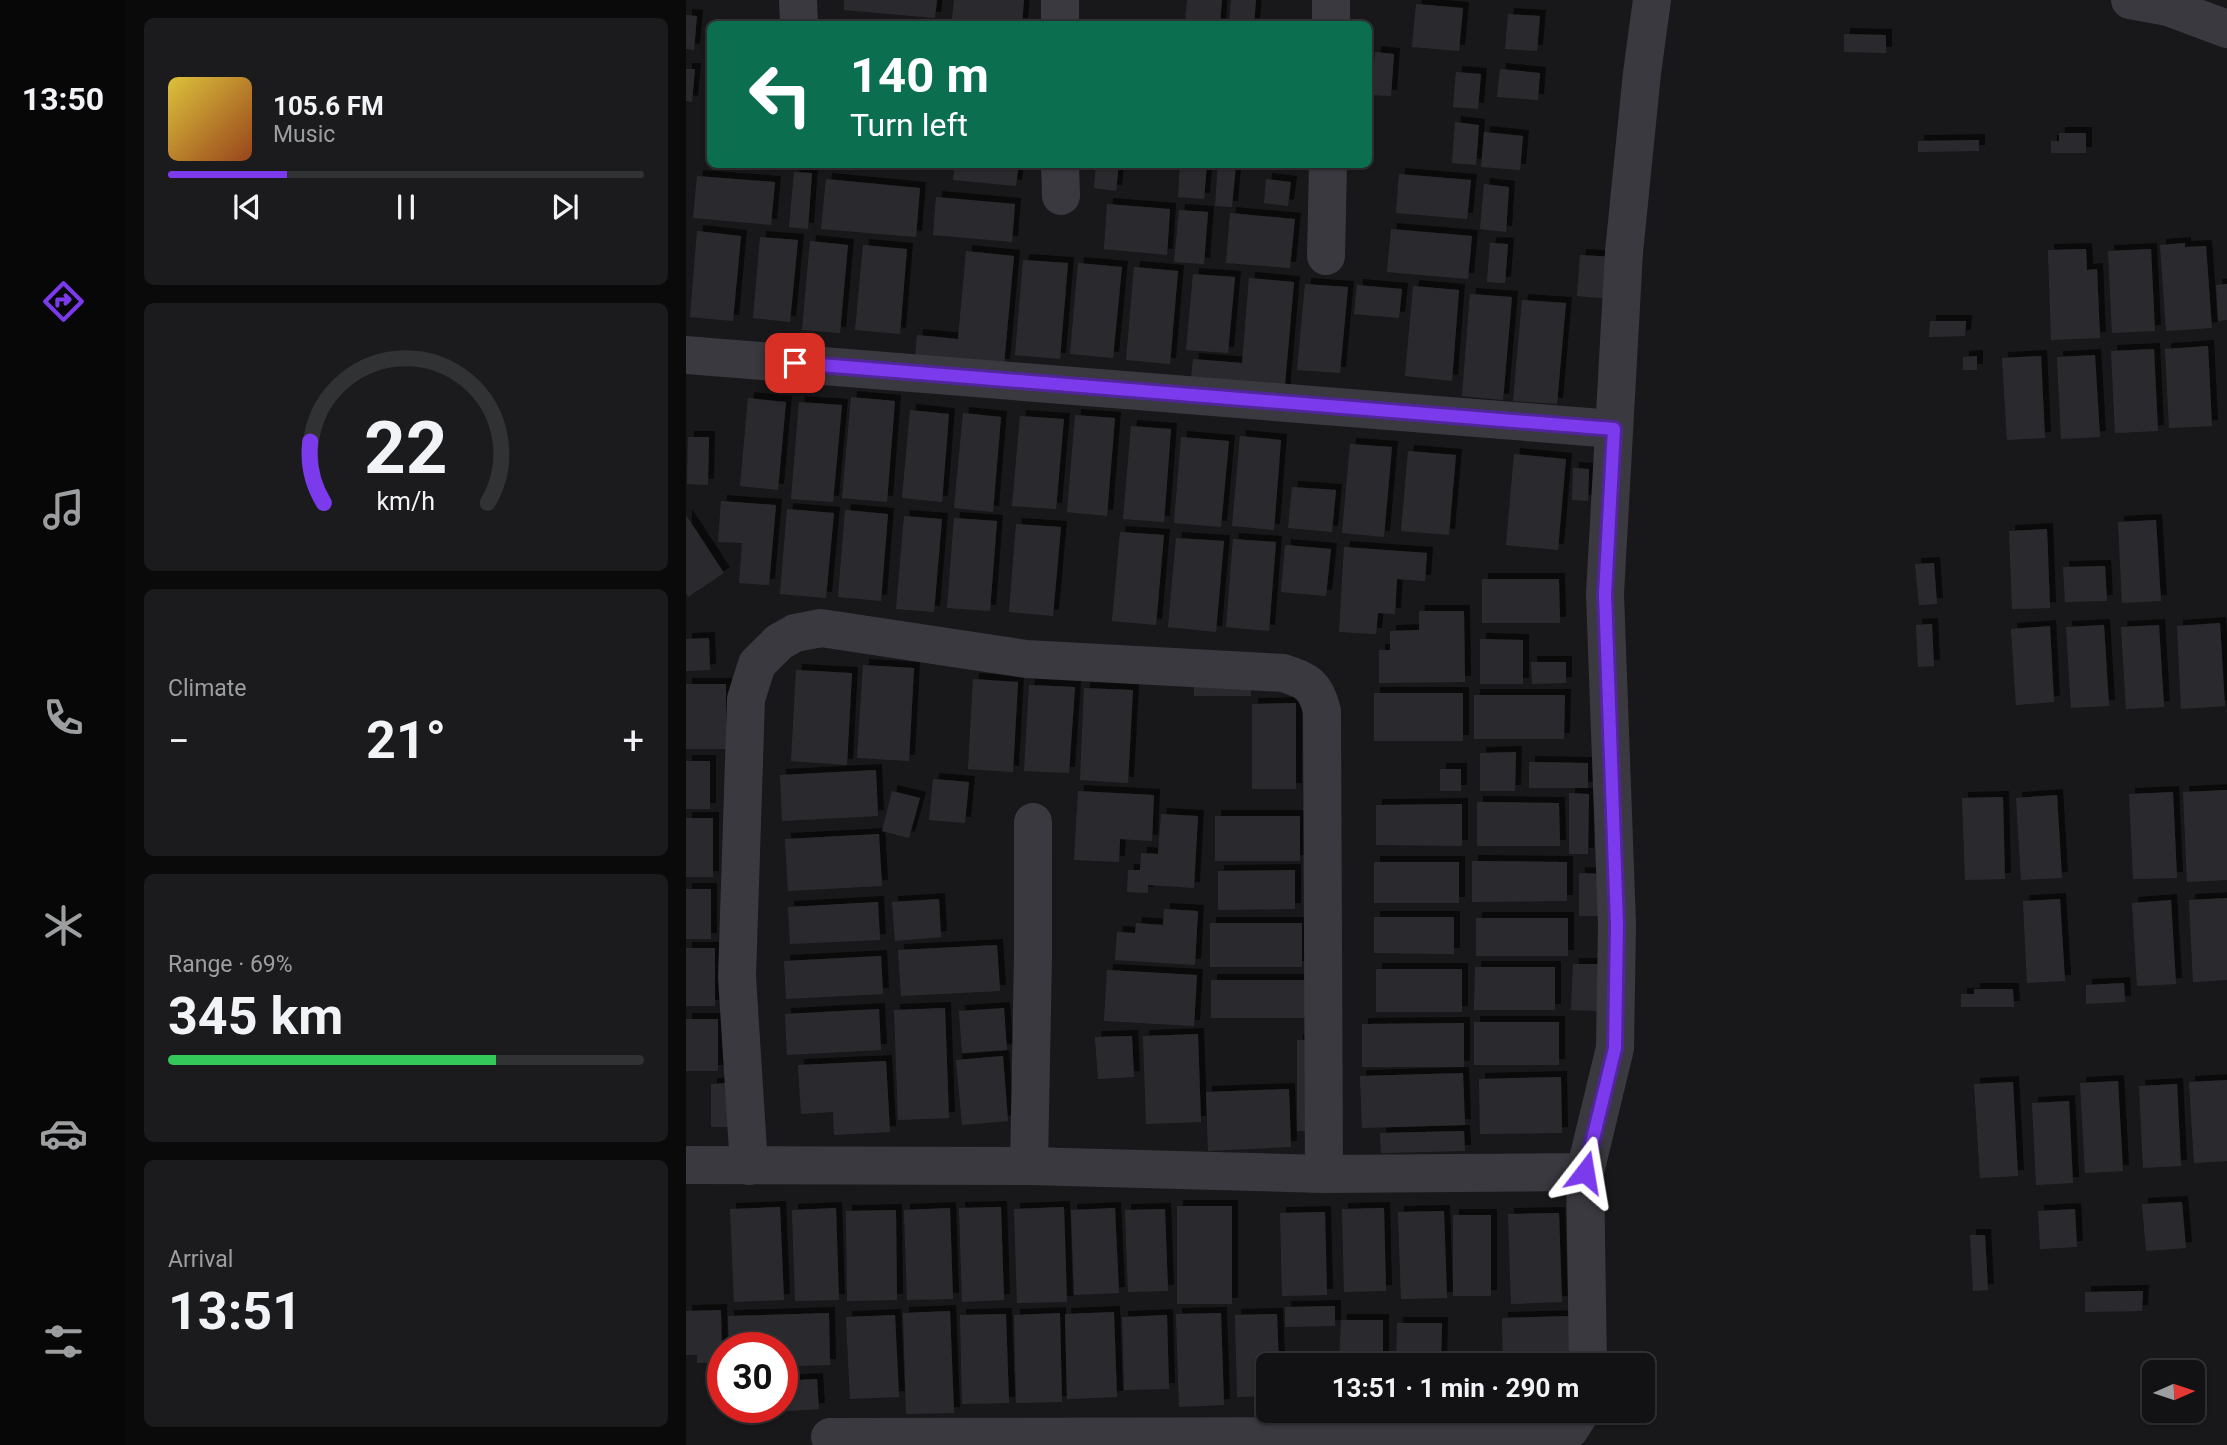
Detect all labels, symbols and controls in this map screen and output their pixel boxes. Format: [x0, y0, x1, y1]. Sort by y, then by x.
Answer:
text: 140 m [850, 47, 989, 104]
icon: left [735, 49, 826, 140]
text: 13:50 [22, 80, 104, 118]
text: 105.6 FM [273, 91, 384, 121]
text: Turn left [850, 106, 968, 144]
text: Music [273, 121, 335, 148]
icon: previous [228, 188, 266, 226]
icon: pause [387, 188, 425, 226]
icon: next [546, 188, 584, 226]
icon: directions [39, 277, 88, 326]
pin [765, 333, 825, 393]
icon: arrive [776, 344, 814, 382]
text: 22 [364, 406, 448, 492]
icon: music [39, 485, 88, 534]
text: km/h [377, 487, 435, 516]
text: Climate [168, 675, 247, 702]
icon: phone [39, 693, 88, 742]
text: 21° [366, 710, 446, 771]
text: − [168, 719, 190, 763]
text: + [622, 719, 644, 763]
icon: climate [39, 901, 88, 950]
text: Range · 69% [168, 951, 293, 978]
text: 345 km [168, 986, 343, 1047]
icon: car [39, 1109, 88, 1158]
position arrow [1548, 1135, 1622, 1209]
text: Arrival [168, 1246, 233, 1273]
text: 13:51 [168, 1281, 302, 1342]
icon: filters [39, 1317, 88, 1366]
speed limit sign: 30 [707, 1332, 798, 1423]
north arrow [2142, 1360, 2205, 1423]
map controls [2142, 1360, 2205, 1423]
text: 13:51 · 1 min · 290 m [1332, 1373, 1579, 1403]

